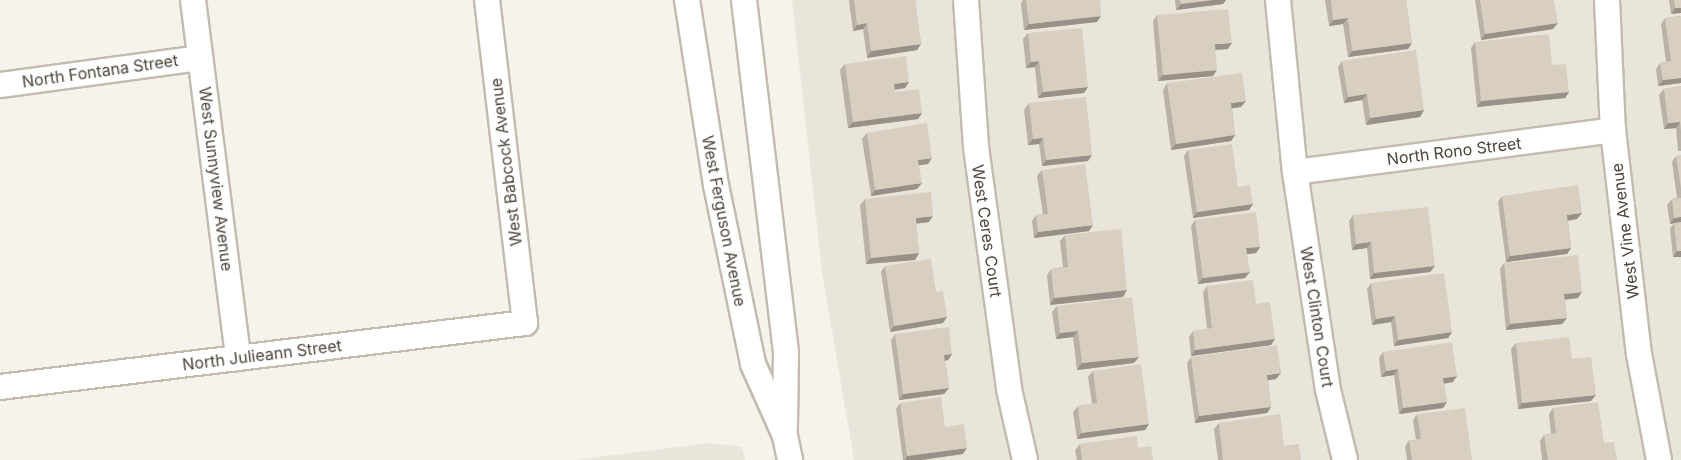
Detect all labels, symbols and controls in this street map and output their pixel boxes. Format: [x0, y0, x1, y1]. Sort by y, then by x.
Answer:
street label: North Fontana Street [21, 51, 179, 91]
street label: West Babcock Avenue [486, 77, 526, 247]
street label: West Sunnyview Avenue [195, 86, 237, 272]
street label: North Rono Street [1386, 133, 1522, 169]
street label: West Ferguson Avenue [698, 134, 750, 308]
street label: West Vine Avenue [1607, 162, 1643, 300]
street label: West Ceres Court [968, 163, 1006, 299]
street label: West Clinton Court [1296, 245, 1338, 389]
street label: North Julieann Street [181, 336, 343, 374]

